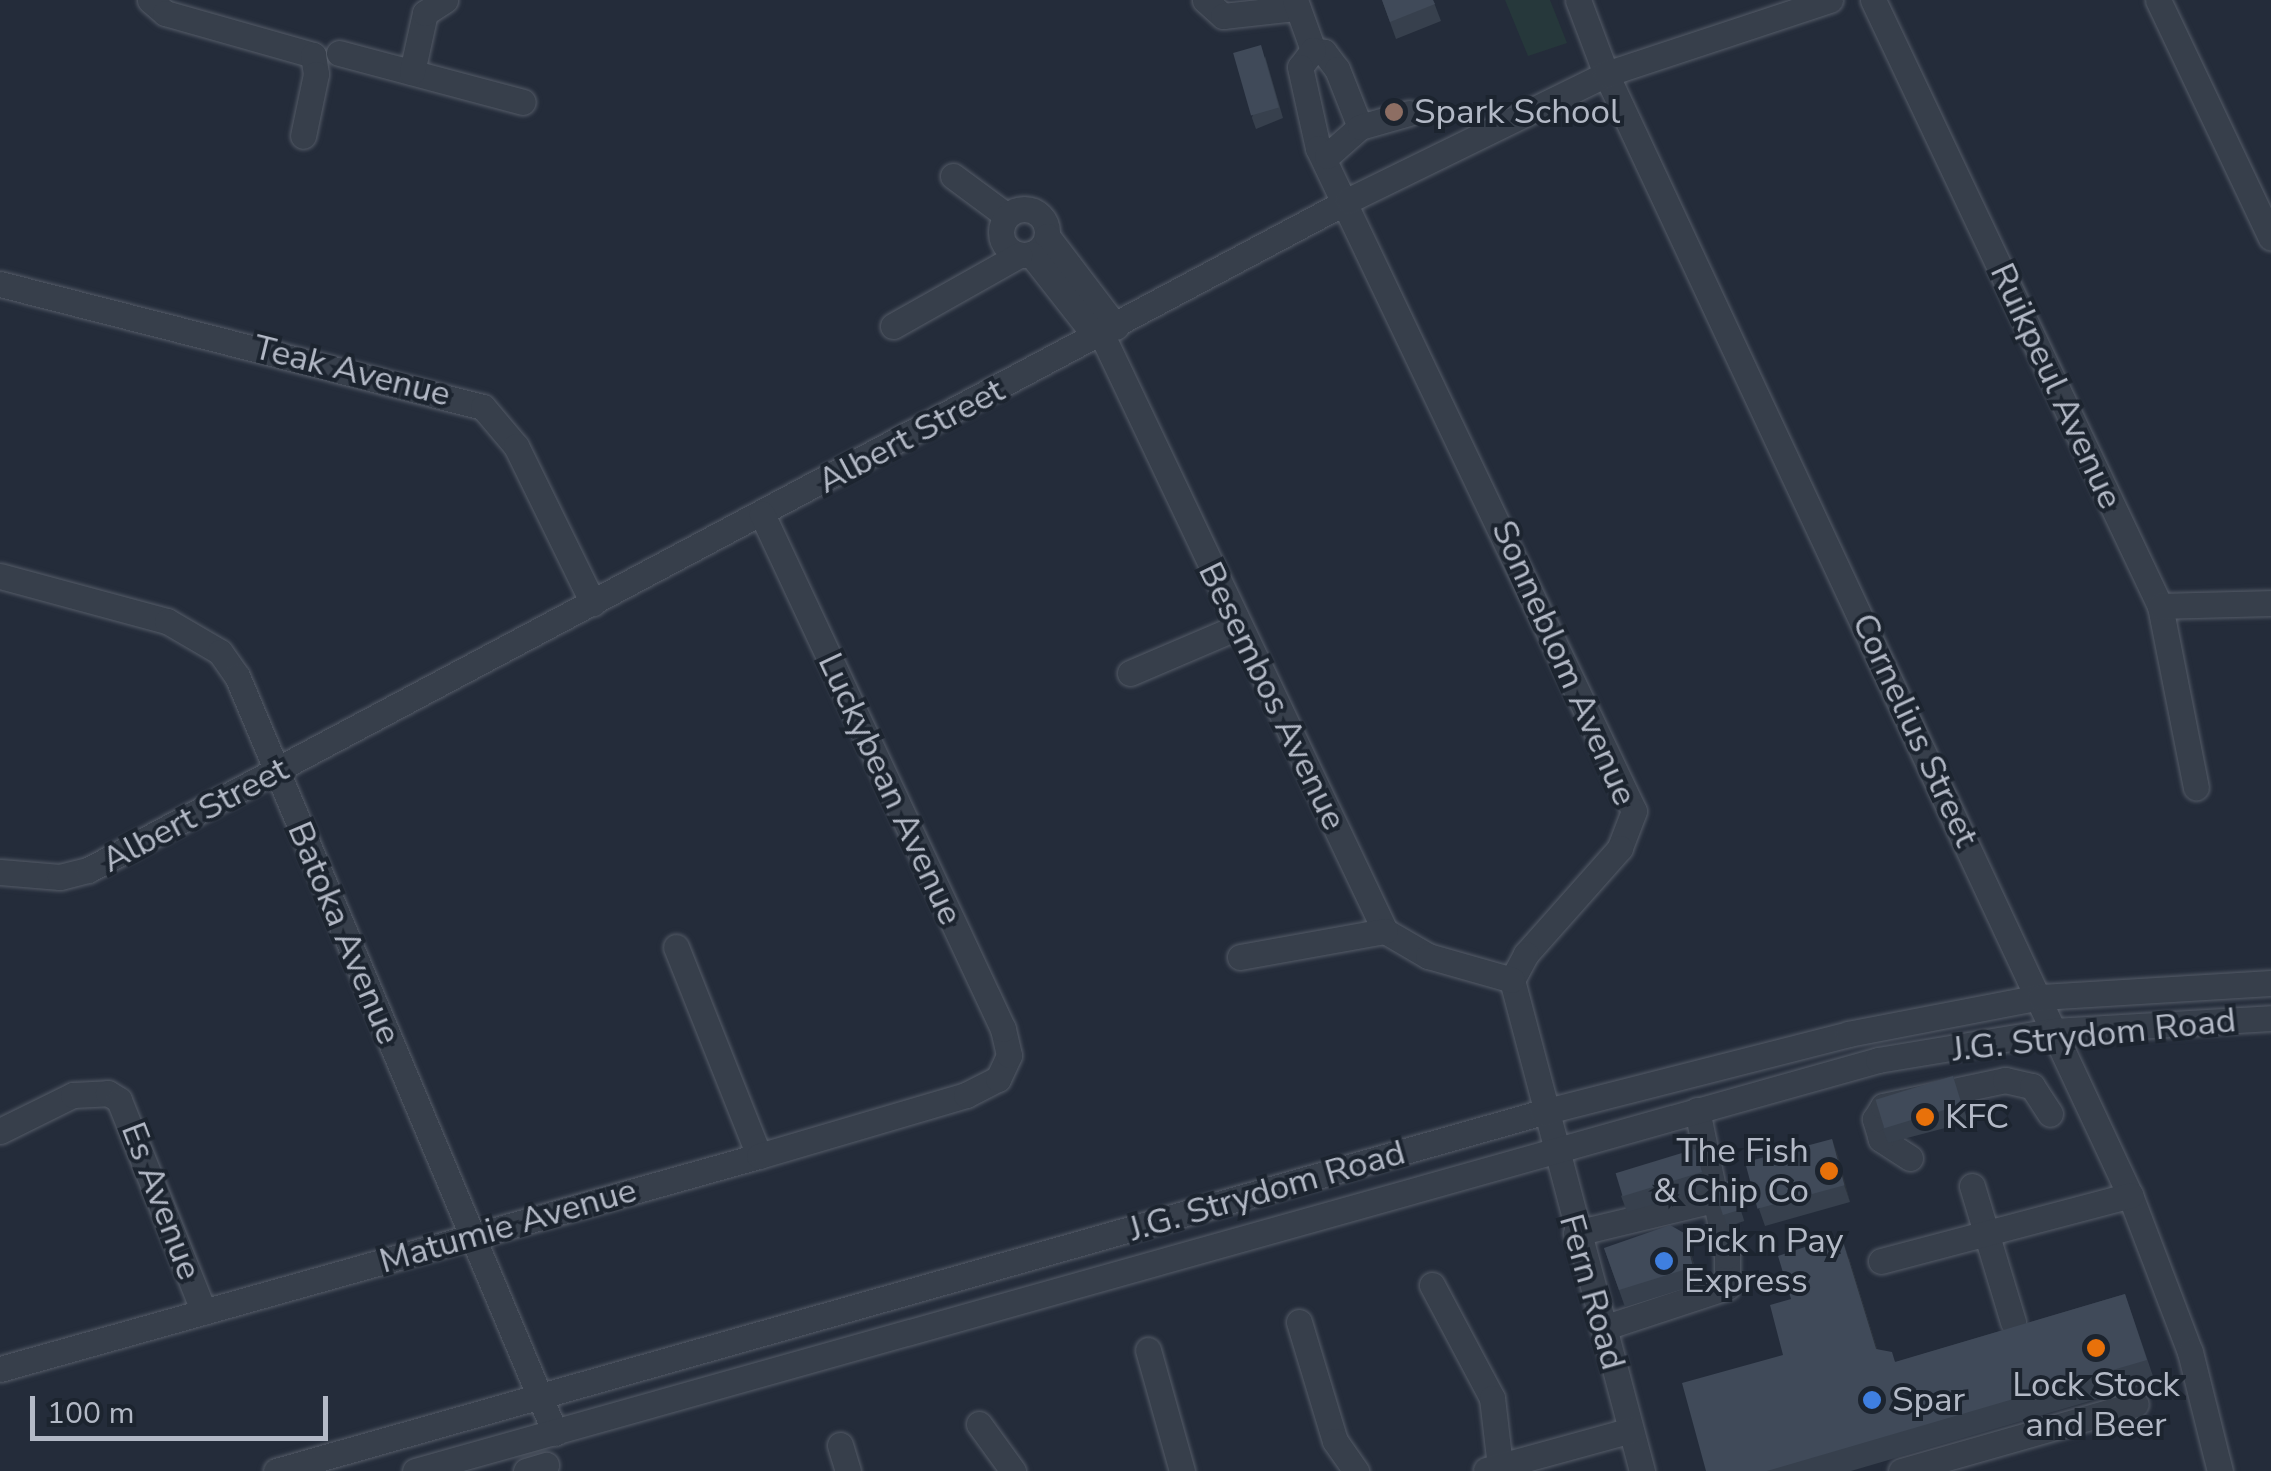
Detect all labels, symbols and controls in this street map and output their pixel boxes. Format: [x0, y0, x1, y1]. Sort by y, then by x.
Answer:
place label: Spark School [1414, 91, 1620, 133]
marker: Spark School [1383, 101, 1405, 123]
street label: Ruikpeul Avenue [1981, 257, 2131, 515]
street label: Teak Avenue [249, 326, 455, 416]
street label: Albert Street [811, 369, 1011, 503]
street label: Sonneblom Avenue [1482, 514, 1646, 812]
street label: Besembos Avenue [1189, 555, 1355, 837]
street label: Cornelius Street [1843, 607, 1987, 853]
street label: Luckybean Avenue [809, 646, 971, 932]
street label: Albert Street [95, 748, 295, 882]
street label: Batoka Avenue [278, 815, 410, 1051]
street label: J.G. Strydom Road [1950, 999, 2238, 1071]
place label: KFC [1945, 1096, 2009, 1138]
marker: KFC [1914, 1106, 1936, 1128]
street label: Es Avenue [112, 1116, 210, 1286]
place label: The Fish & Chip Co [1653, 1130, 1809, 1212]
street label: J.G. Strydom Road [1124, 1132, 1410, 1250]
marker: The Fish & Chip Co [1818, 1160, 1840, 1182]
street label: Matumie Avenue [375, 1169, 641, 1283]
street label: Fern Road [1550, 1209, 1634, 1375]
place label: Pick n Pay Express [1684, 1220, 1844, 1302]
marker: Pick n Pay Express [1653, 1250, 1675, 1272]
marker: Lock Stock and Beer [2085, 1337, 2107, 1359]
place label: Lock Stock and Beer [2012, 1364, 2180, 1446]
scale bar [35, 1376, 332, 1438]
place label: Spar [1892, 1379, 1965, 1421]
marker: Spar [1861, 1389, 1883, 1411]
text: 100 m [47, 1393, 134, 1434]

